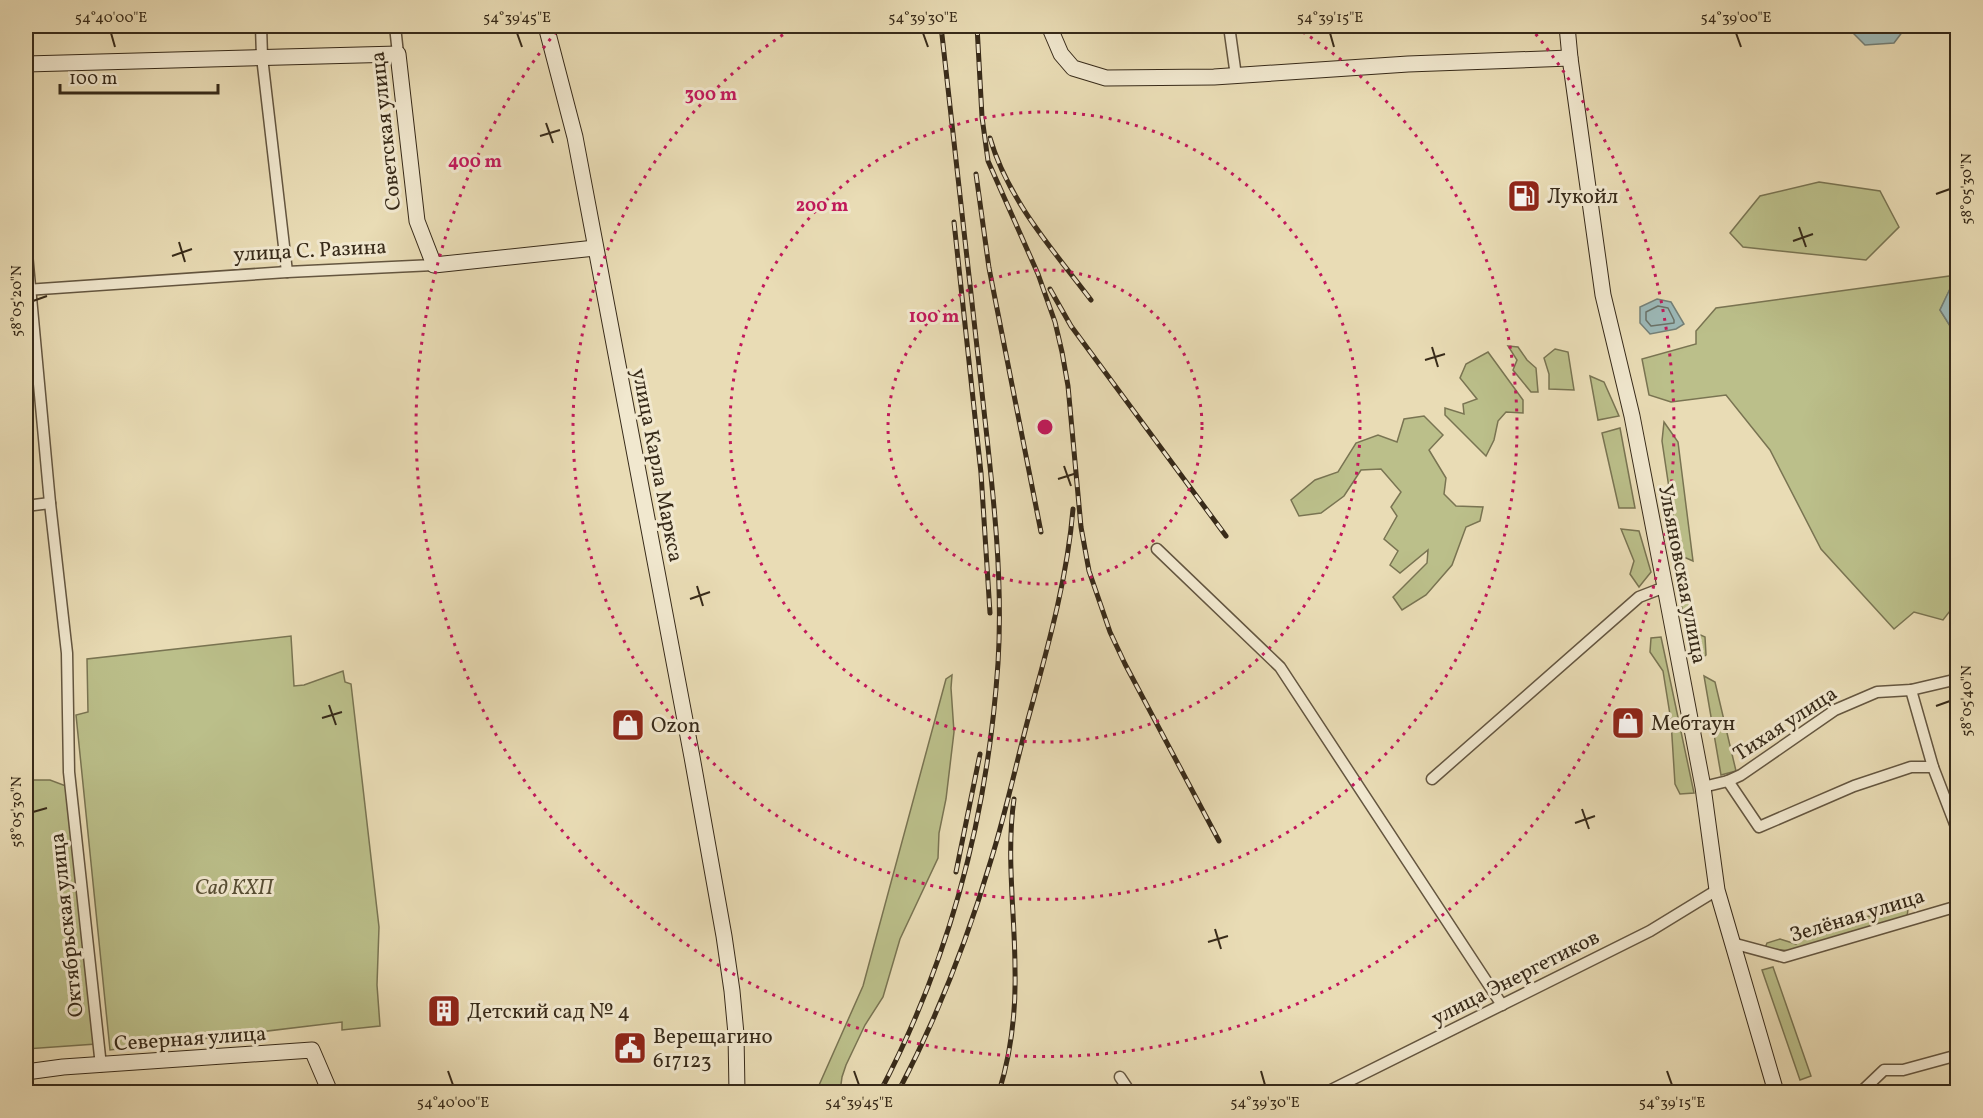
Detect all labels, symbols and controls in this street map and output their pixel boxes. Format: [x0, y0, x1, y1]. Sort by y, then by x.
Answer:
text: 54°40'00"E [75, 8, 147, 29]
text: 54°39'45"E [483, 8, 551, 29]
text: 54°39'30"E [888, 8, 958, 29]
text: 54°39'15"E [1297, 8, 1363, 29]
text: 54°39'00"E [1700, 8, 1772, 29]
street label: Советская улица [364, 50, 409, 212]
scale bar [60, 57, 218, 95]
text: 100 m [69, 67, 118, 92]
text: 300 m [685, 83, 737, 108]
text: 400 m [448, 150, 502, 175]
text: 58°05'30"N [1957, 153, 1978, 225]
fuel station icon: Лукойл [1506, 178, 1542, 214]
place label: Лукойл [1547, 183, 1618, 212]
text: 200 m [796, 194, 848, 219]
street label: улица С. Разина [233, 233, 387, 270]
text: 58°05'20"N [7, 265, 28, 337]
text: 100 m [909, 305, 959, 330]
street label: улица Карла Маркса [623, 366, 690, 565]
centre of rings [1035, 417, 1055, 437]
street label: Ульяновская улица [1650, 482, 1713, 667]
text: 58°05'40"N [1957, 665, 1978, 737]
street label: Тихая улица [1728, 680, 1843, 769]
shop icon: Мебтаун [1610, 705, 1646, 741]
shop icon: Ozon [610, 707, 646, 743]
place label: Мебтаун [1651, 710, 1735, 739]
place label: Ozon [651, 712, 701, 741]
text: 58°05'30"N [7, 776, 28, 848]
street label: Октябрьская улица [43, 831, 92, 1019]
park label: Сад КХП [195, 874, 274, 903]
street label: Зелёная улица [1786, 882, 1928, 951]
street label: улица Энергетиков [1427, 923, 1605, 1033]
building icon: Детский сад № 4 [426, 993, 462, 1029]
place label: Детский сад № 4 [467, 998, 630, 1027]
street label: Северная улица [113, 1020, 267, 1059]
place label: Верещагино 617123 [653, 1023, 773, 1076]
public building icon: Верещагино 617123 [612, 1030, 648, 1066]
text: 54°40'00"E [417, 1093, 489, 1114]
text: 54°39'45"E [825, 1093, 893, 1114]
text: 54°39'30"E [1230, 1093, 1300, 1114]
text: 54°39'15"E [1639, 1093, 1705, 1114]

